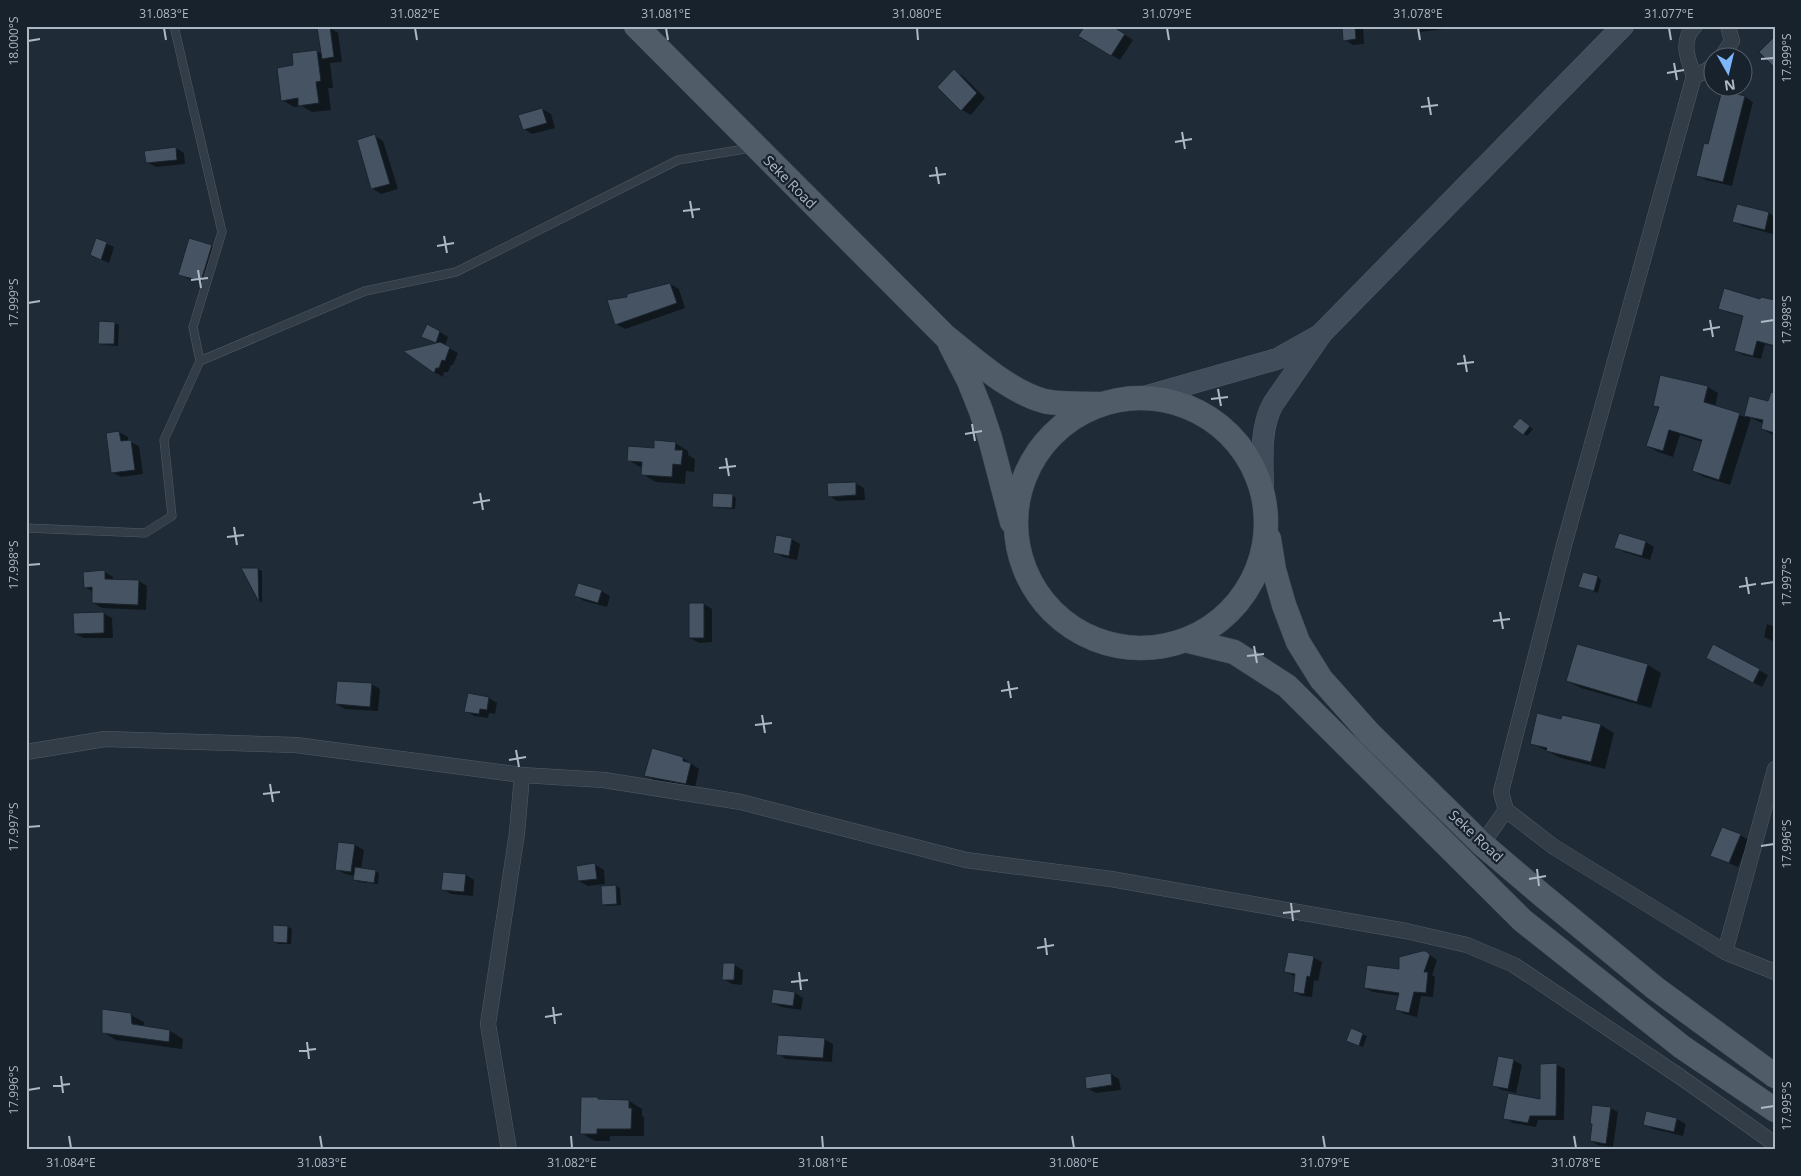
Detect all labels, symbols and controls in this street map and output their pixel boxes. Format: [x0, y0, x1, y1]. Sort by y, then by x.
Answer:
text: 31.083°E [139, 5, 189, 22]
text: 31.082°E [390, 5, 440, 22]
text: 31.081°E [641, 5, 691, 22]
text: 31.080°E [892, 5, 942, 22]
text: 31.079°E [1142, 5, 1192, 22]
text: 31.078°E [1393, 5, 1443, 22]
text: 31.077°E [1644, 5, 1694, 22]
text: 18.000°S [5, 16, 22, 66]
text: 17.999°S [1778, 33, 1795, 83]
north arrow [1704, 48, 1754, 98]
text: N [1723, 75, 1737, 96]
street label: Seke Road [760, 151, 821, 212]
text: 17.999°S [5, 278, 22, 328]
text: 17.998°S [1778, 295, 1795, 345]
text: 17.998°S [5, 540, 22, 590]
text: 17.997°S [1778, 557, 1795, 607]
text: 17.997°S [5, 802, 22, 852]
street label: Seke Road [1445, 806, 1508, 866]
text: 17.996°S [1778, 819, 1795, 869]
text: 17.996°S [5, 1065, 22, 1115]
text: 17.995°S [1778, 1081, 1795, 1131]
text: 31.084°E [46, 1154, 96, 1171]
text: 31.083°E [297, 1154, 347, 1171]
text: 31.082°E [547, 1154, 597, 1171]
text: 31.081°E [798, 1154, 848, 1171]
text: 31.080°E [1049, 1154, 1099, 1171]
text: 31.079°E [1300, 1154, 1350, 1171]
text: 31.078°E [1551, 1154, 1601, 1171]

